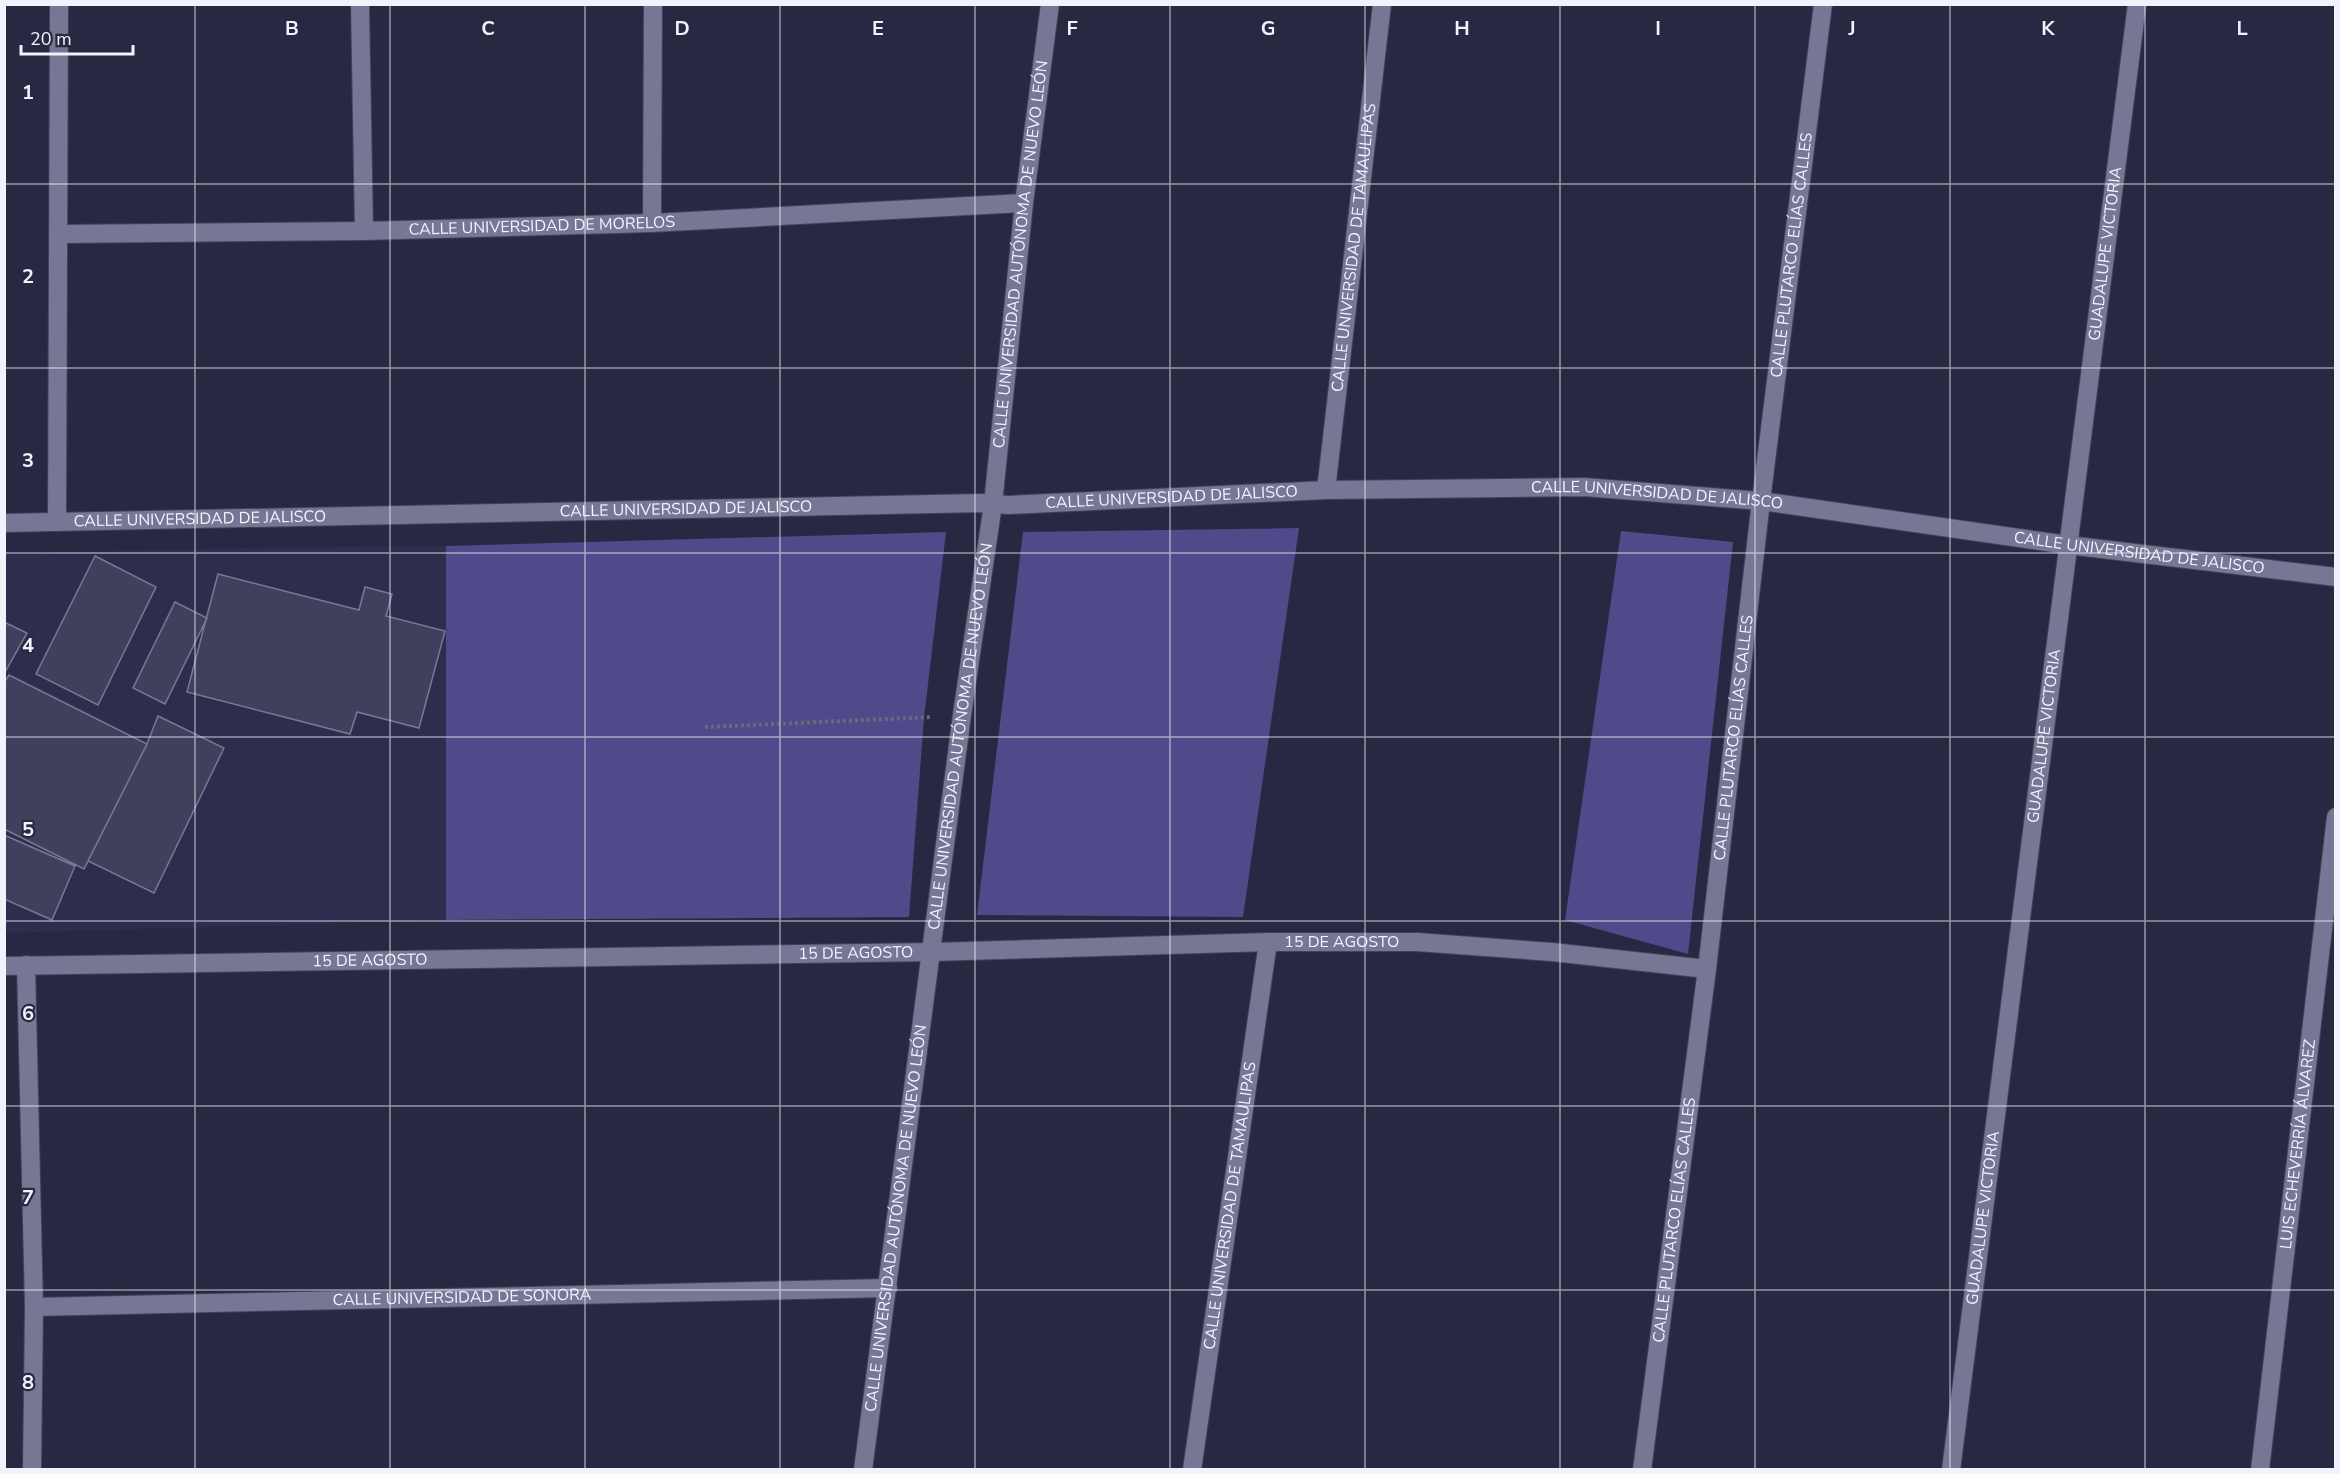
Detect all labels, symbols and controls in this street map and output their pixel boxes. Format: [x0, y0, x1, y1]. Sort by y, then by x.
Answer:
text: B [285, 15, 299, 42]
text: C [481, 15, 495, 42]
text: D [674, 15, 690, 42]
text: E [872, 15, 884, 42]
text: F [1066, 15, 1078, 42]
text: G [1261, 15, 1275, 42]
text: H [1454, 15, 1470, 42]
text: I [1655, 15, 1661, 42]
text: J [1847, 15, 1856, 42]
text: K [2041, 15, 2055, 42]
text: L [2236, 15, 2248, 42]
scale bar [21, 18, 134, 56]
text: 20 m [30, 27, 72, 51]
street label: CALLE UNIVERSIDAD AUTÓNOMA DE NUEVO LEÓN [988, 59, 1054, 449]
text: 1 [22, 79, 34, 106]
street label: CALLE UNIVERSIDAD DE TAMAULIPAS [1326, 102, 1382, 393]
street label: CALLE PLUTARCO ELÍAS CALLES [1765, 131, 1818, 379]
street label: GUADALUPE VICTORIA [2083, 165, 2127, 342]
street label: CALLE UNIVERSIDAD DE MORELOS [408, 211, 676, 241]
text: 2 [22, 263, 34, 290]
text: 3 [22, 447, 34, 474]
street label: CALLE UNIVERSIDAD DE JALISCO [1531, 476, 1784, 515]
street label: CALLE UNIVERSIDAD DE JALISCO [1045, 480, 1298, 514]
street label: CALLE UNIVERSIDAD DE JALISCO [559, 495, 812, 523]
street label: CALLE UNIVERSIDAD DE JALISCO [73, 505, 326, 533]
street label: CALLE UNIVERSIDAD DE JALISCO [2012, 526, 2266, 579]
street label: CALLE UNIVERSIDAD AUTÓNOMA DE NUEVO LEÓN [923, 541, 998, 931]
street label: CALLE PLUTARCO ELÍAS CALLES [1709, 614, 1759, 862]
text: 4 [22, 632, 34, 659]
street label: GUADALUPE VICTORIA [2022, 647, 2066, 824]
text: 5 [22, 816, 34, 843]
street label: 15 DE AGOSTO [1284, 931, 1399, 953]
street label: 15 DE AGOSTO [798, 941, 914, 965]
street label: 15 DE AGOSTO [312, 949, 428, 972]
text: 6 [22, 1000, 34, 1027]
street label: CALLE UNIVERSIDAD AUTÓNOMA DE NUEVO LEÓN [860, 1023, 932, 1413]
street label: LUIS ECHEVERRÍA ÁLVAREZ [2275, 1037, 2321, 1250]
street label: CALLE UNIVERSIDAD DE TAMAULIPAS [1198, 1060, 1262, 1351]
street label: CALLE PLUTARCO ELÍAS CALLES [1648, 1096, 1701, 1344]
street label: GUADALUPE VICTORIA [1961, 1129, 2005, 1306]
text: 7 [22, 1184, 34, 1211]
street label: CALLE UNIVERSIDAD DE SONORA [332, 1284, 592, 1311]
text: 8 [22, 1369, 34, 1396]

